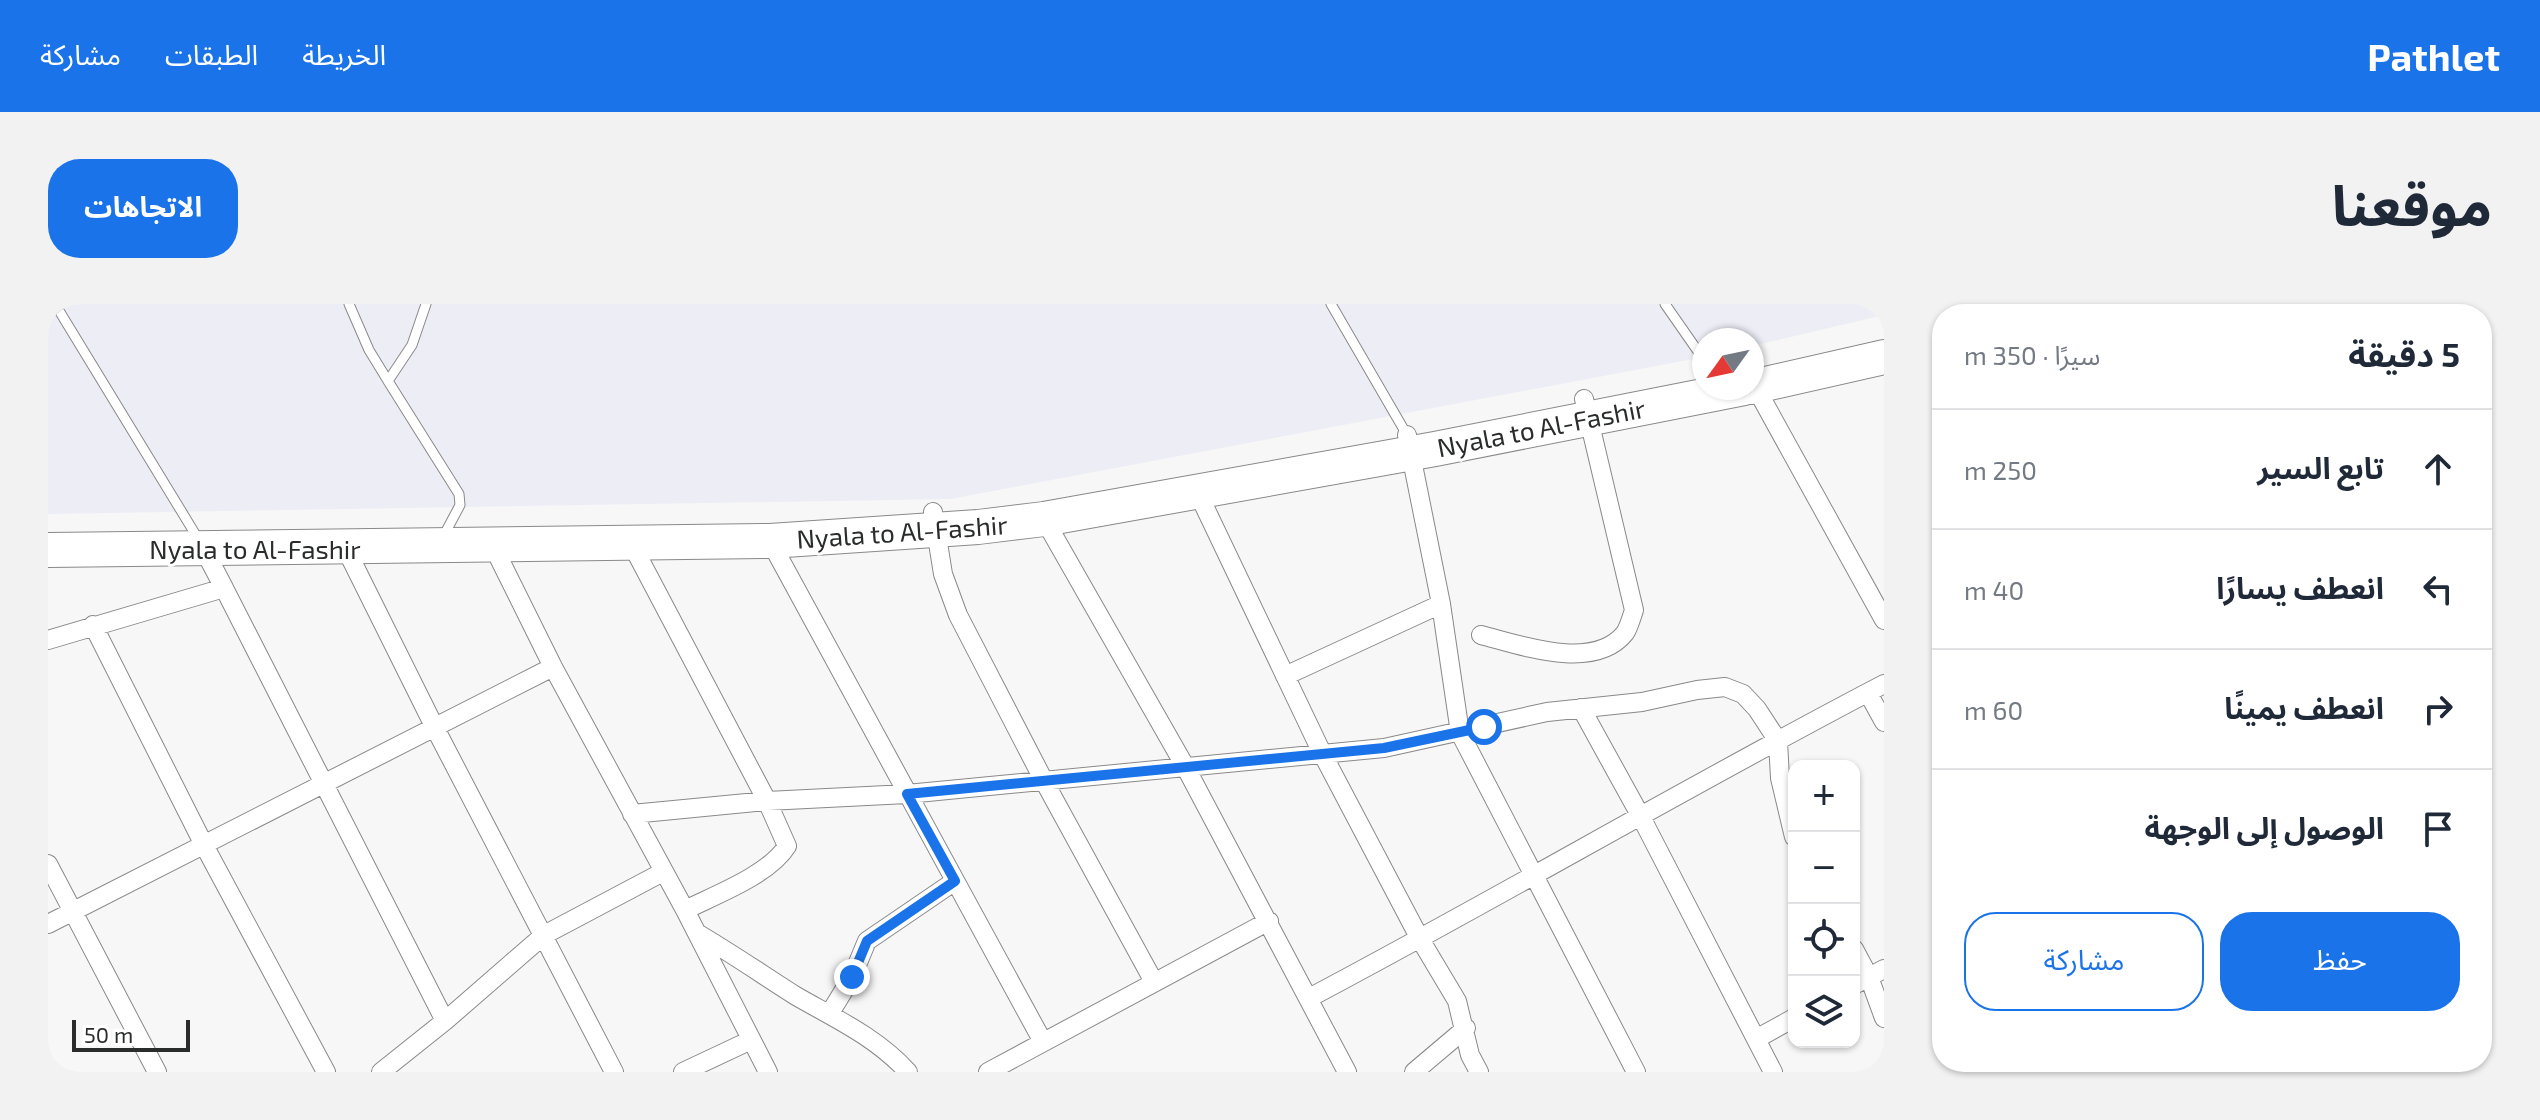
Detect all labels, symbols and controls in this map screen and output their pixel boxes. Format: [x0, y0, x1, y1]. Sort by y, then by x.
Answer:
text: Pathlet [2367, 33, 2500, 79]
text: مشاركة [40, 37, 121, 71]
text: الطبقات [165, 37, 258, 71]
text: الخريطة [302, 37, 386, 71]
button: الاتجاهات [48, 159, 238, 258]
text: موقعنا [2332, 170, 2492, 237]
north arrow [1692, 328, 1764, 400]
text: 5 دقيقة [2348, 333, 2460, 374]
text: سيرًا · 350 m [1964, 339, 2100, 370]
street label: Nyala to Al-Fashir [1434, 392, 1648, 462]
icon: ahead [2416, 447, 2460, 491]
text: تابع السير [2257, 449, 2384, 485]
text: 250 m [1964, 454, 2037, 485]
street label: Nyala to Al-Fashir [795, 508, 1009, 554]
street label: Nyala to Al-Fashir [149, 533, 361, 564]
icon: left [2416, 567, 2460, 611]
text: انعطف يسارًا [2216, 569, 2384, 605]
text: 40 m [1964, 574, 2024, 605]
icon: right [2416, 687, 2460, 731]
text: انعطف يمينًا [2224, 689, 2384, 725]
text: 60 m [1964, 694, 2023, 725]
route start [1466, 709, 1502, 745]
map controls [1788, 760, 1860, 1048]
button: + [1788, 760, 1860, 832]
icon: arrive [2416, 807, 2460, 851]
text: الوصول إلى الوجهة [2145, 809, 2384, 845]
button: − [1788, 832, 1860, 904]
button: locate [1788, 904, 1860, 976]
button: مشاركة [1964, 912, 2204, 1011]
button: حفظ [2220, 912, 2460, 1011]
route end [834, 959, 870, 995]
button: layers [1788, 976, 1860, 1048]
scale bar [72, 1016, 190, 1052]
text: 50 m [84, 1021, 133, 1047]

